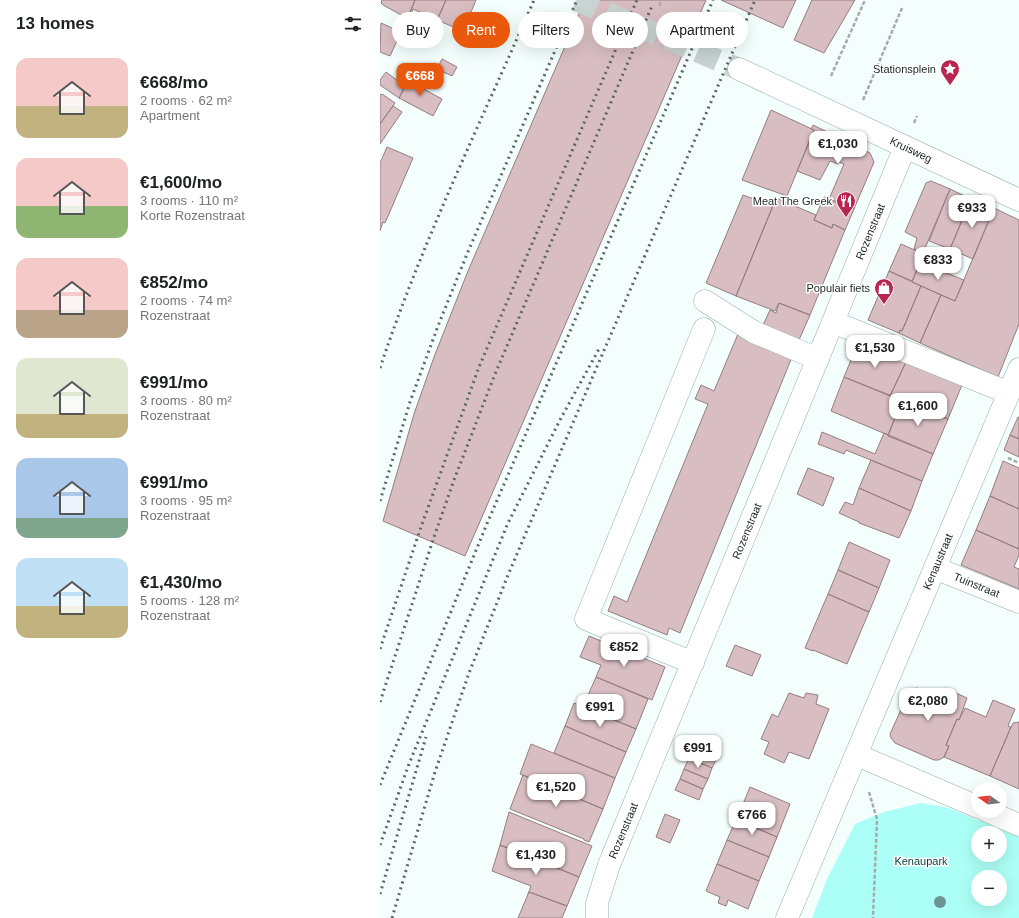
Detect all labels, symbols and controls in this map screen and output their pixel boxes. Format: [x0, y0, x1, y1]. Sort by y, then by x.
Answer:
chip: Buy [392, 12, 444, 48]
chip: Rent [452, 12, 510, 48]
chip: Filters [518, 12, 584, 48]
chip: New [592, 12, 648, 48]
chip: Apartment [656, 12, 748, 48]
icon: filters [342, 13, 364, 35]
text: 13 homes [16, 14, 94, 33]
place icon: Stationsplein [939, 58, 961, 86]
pin: €668 [396, 63, 444, 97]
place label: Stationsplein [873, 63, 936, 75]
text: €668 [406, 68, 434, 83]
text: €668/mo [140, 73, 208, 92]
icon: home [48, 74, 96, 122]
text: 2 rooms · 62 m² [140, 93, 232, 108]
text: Apartment [140, 108, 200, 123]
pin: €1,030 [805, 131, 871, 165]
street label: Kruisweg [888, 134, 934, 165]
text: €1,030 [818, 136, 858, 151]
text: €1,600/mo [140, 173, 222, 192]
icon: home [48, 174, 96, 222]
restaurant icon: Meat The Greek [835, 190, 857, 218]
text: 3 rooms · 110 m² [140, 193, 238, 208]
place label: Meat The Greek [753, 195, 832, 207]
pin: €933 [948, 195, 996, 229]
text: €933 [958, 200, 986, 215]
street label: Rozenstraat [853, 202, 887, 261]
text: Korte Rozenstraat [140, 208, 245, 223]
pin: €833 [914, 247, 962, 281]
text: €833 [924, 252, 952, 267]
text: €852/mo [140, 273, 208, 292]
icon: home [48, 274, 96, 322]
shop icon: Populair fiets [873, 277, 895, 305]
place label: Populair fiets [806, 282, 870, 294]
text: 2 rooms · 74 m² [140, 293, 232, 308]
text: Rozenstraat [140, 308, 210, 323]
pin: €1,530 [842, 335, 908, 369]
text: €1,530 [855, 340, 895, 355]
text: €991/mo [140, 373, 208, 392]
icon: home [48, 374, 96, 422]
text: 3 rooms · 80 m² [140, 393, 232, 408]
pin: €1,600 [885, 393, 951, 427]
text: €1,600 [898, 398, 938, 413]
text: Rozenstraat [140, 408, 210, 423]
text: €991/mo [140, 473, 208, 492]
icon: home [48, 474, 96, 522]
text: 3 rooms · 95 m² [140, 493, 232, 508]
street label: Rozenstraat [730, 501, 764, 561]
text: Rozenstraat [140, 508, 210, 523]
street label: Kenaustraat [921, 532, 955, 591]
street label: Tuinstraat [952, 570, 1001, 600]
text: €1,430/mo [140, 573, 222, 592]
icon: home [48, 574, 96, 622]
text: 5 rooms · 128 m² [140, 593, 239, 608]
text: Rozenstraat [140, 608, 210, 623]
pin: €852 [600, 634, 648, 668]
text: €852 [610, 639, 638, 654]
pin: €2,080 [895, 688, 961, 722]
text: €2,080 [908, 693, 948, 708]
pin: €991 [576, 694, 624, 728]
text: €991 [586, 699, 614, 714]
pin: €991 [674, 735, 722, 769]
text: €991 [684, 740, 712, 755]
pin: €1,520 [523, 774, 589, 808]
text: €1,520 [536, 779, 576, 794]
north arrow [971, 782, 1007, 818]
map controls [971, 782, 1007, 906]
street label: Rozenstraat [606, 801, 640, 860]
pin: €766 [728, 802, 776, 836]
text: €766 [738, 807, 766, 822]
button: + [971, 826, 1007, 862]
pin: €1,430 [503, 842, 569, 876]
text: €1,430 [516, 847, 556, 862]
park label: Kenaupark [894, 855, 948, 867]
button: − [971, 870, 1007, 906]

